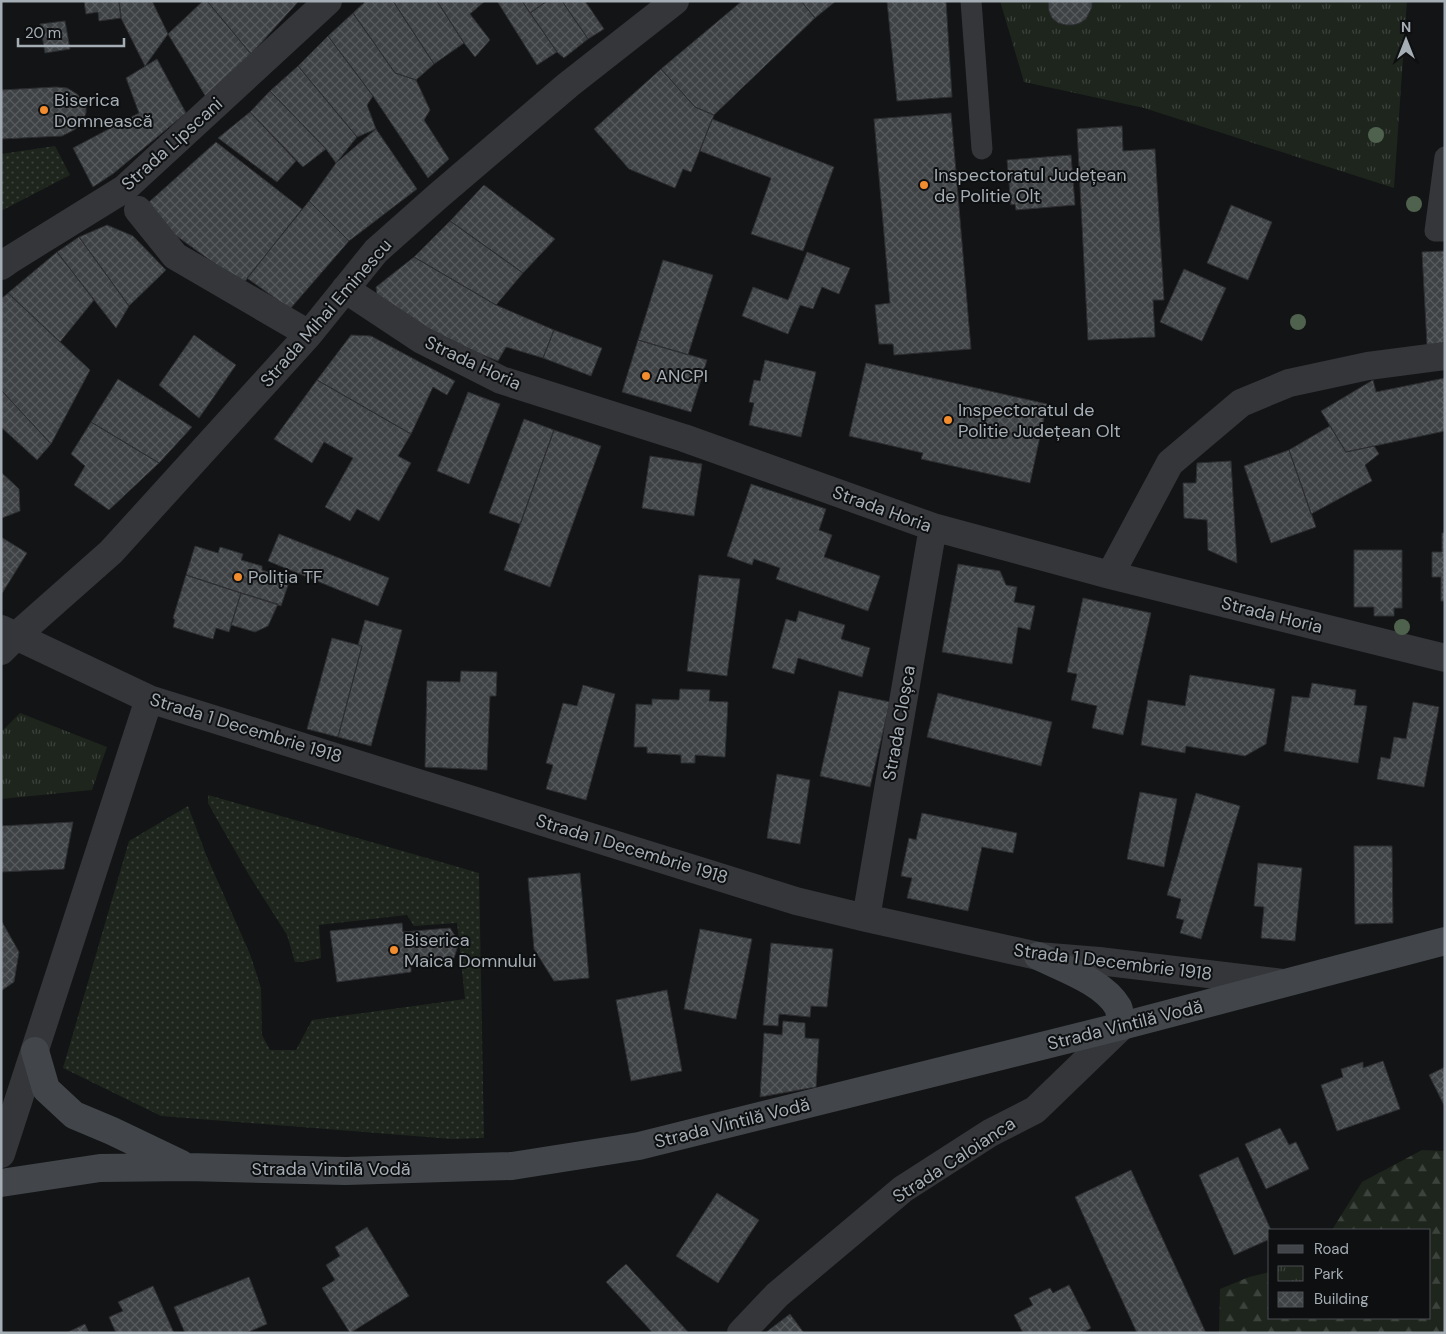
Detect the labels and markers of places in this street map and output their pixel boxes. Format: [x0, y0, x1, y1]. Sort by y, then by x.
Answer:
place label: Biserica Domnească [54, 88, 153, 133]
marker: Biserica Domnească [38, 104, 50, 116]
place label: Inspectoratul Județean de Politie Olt [934, 163, 1127, 208]
marker: Inspectoratul Județean de Politie Olt [918, 179, 930, 191]
place label: ANCPI [656, 364, 708, 388]
marker: ANCPI [640, 370, 652, 382]
place label: Inspectoratul de Politie Județean Olt [958, 398, 1121, 443]
marker: Inspectoratul de Politie Județean Olt [942, 414, 954, 426]
place label: Poliția TF [248, 565, 323, 589]
marker: Poliția TF [232, 571, 244, 583]
place label: Biserica Maica Domnului [404, 928, 537, 973]
marker: Biserica Maica Domnului [388, 944, 400, 956]

